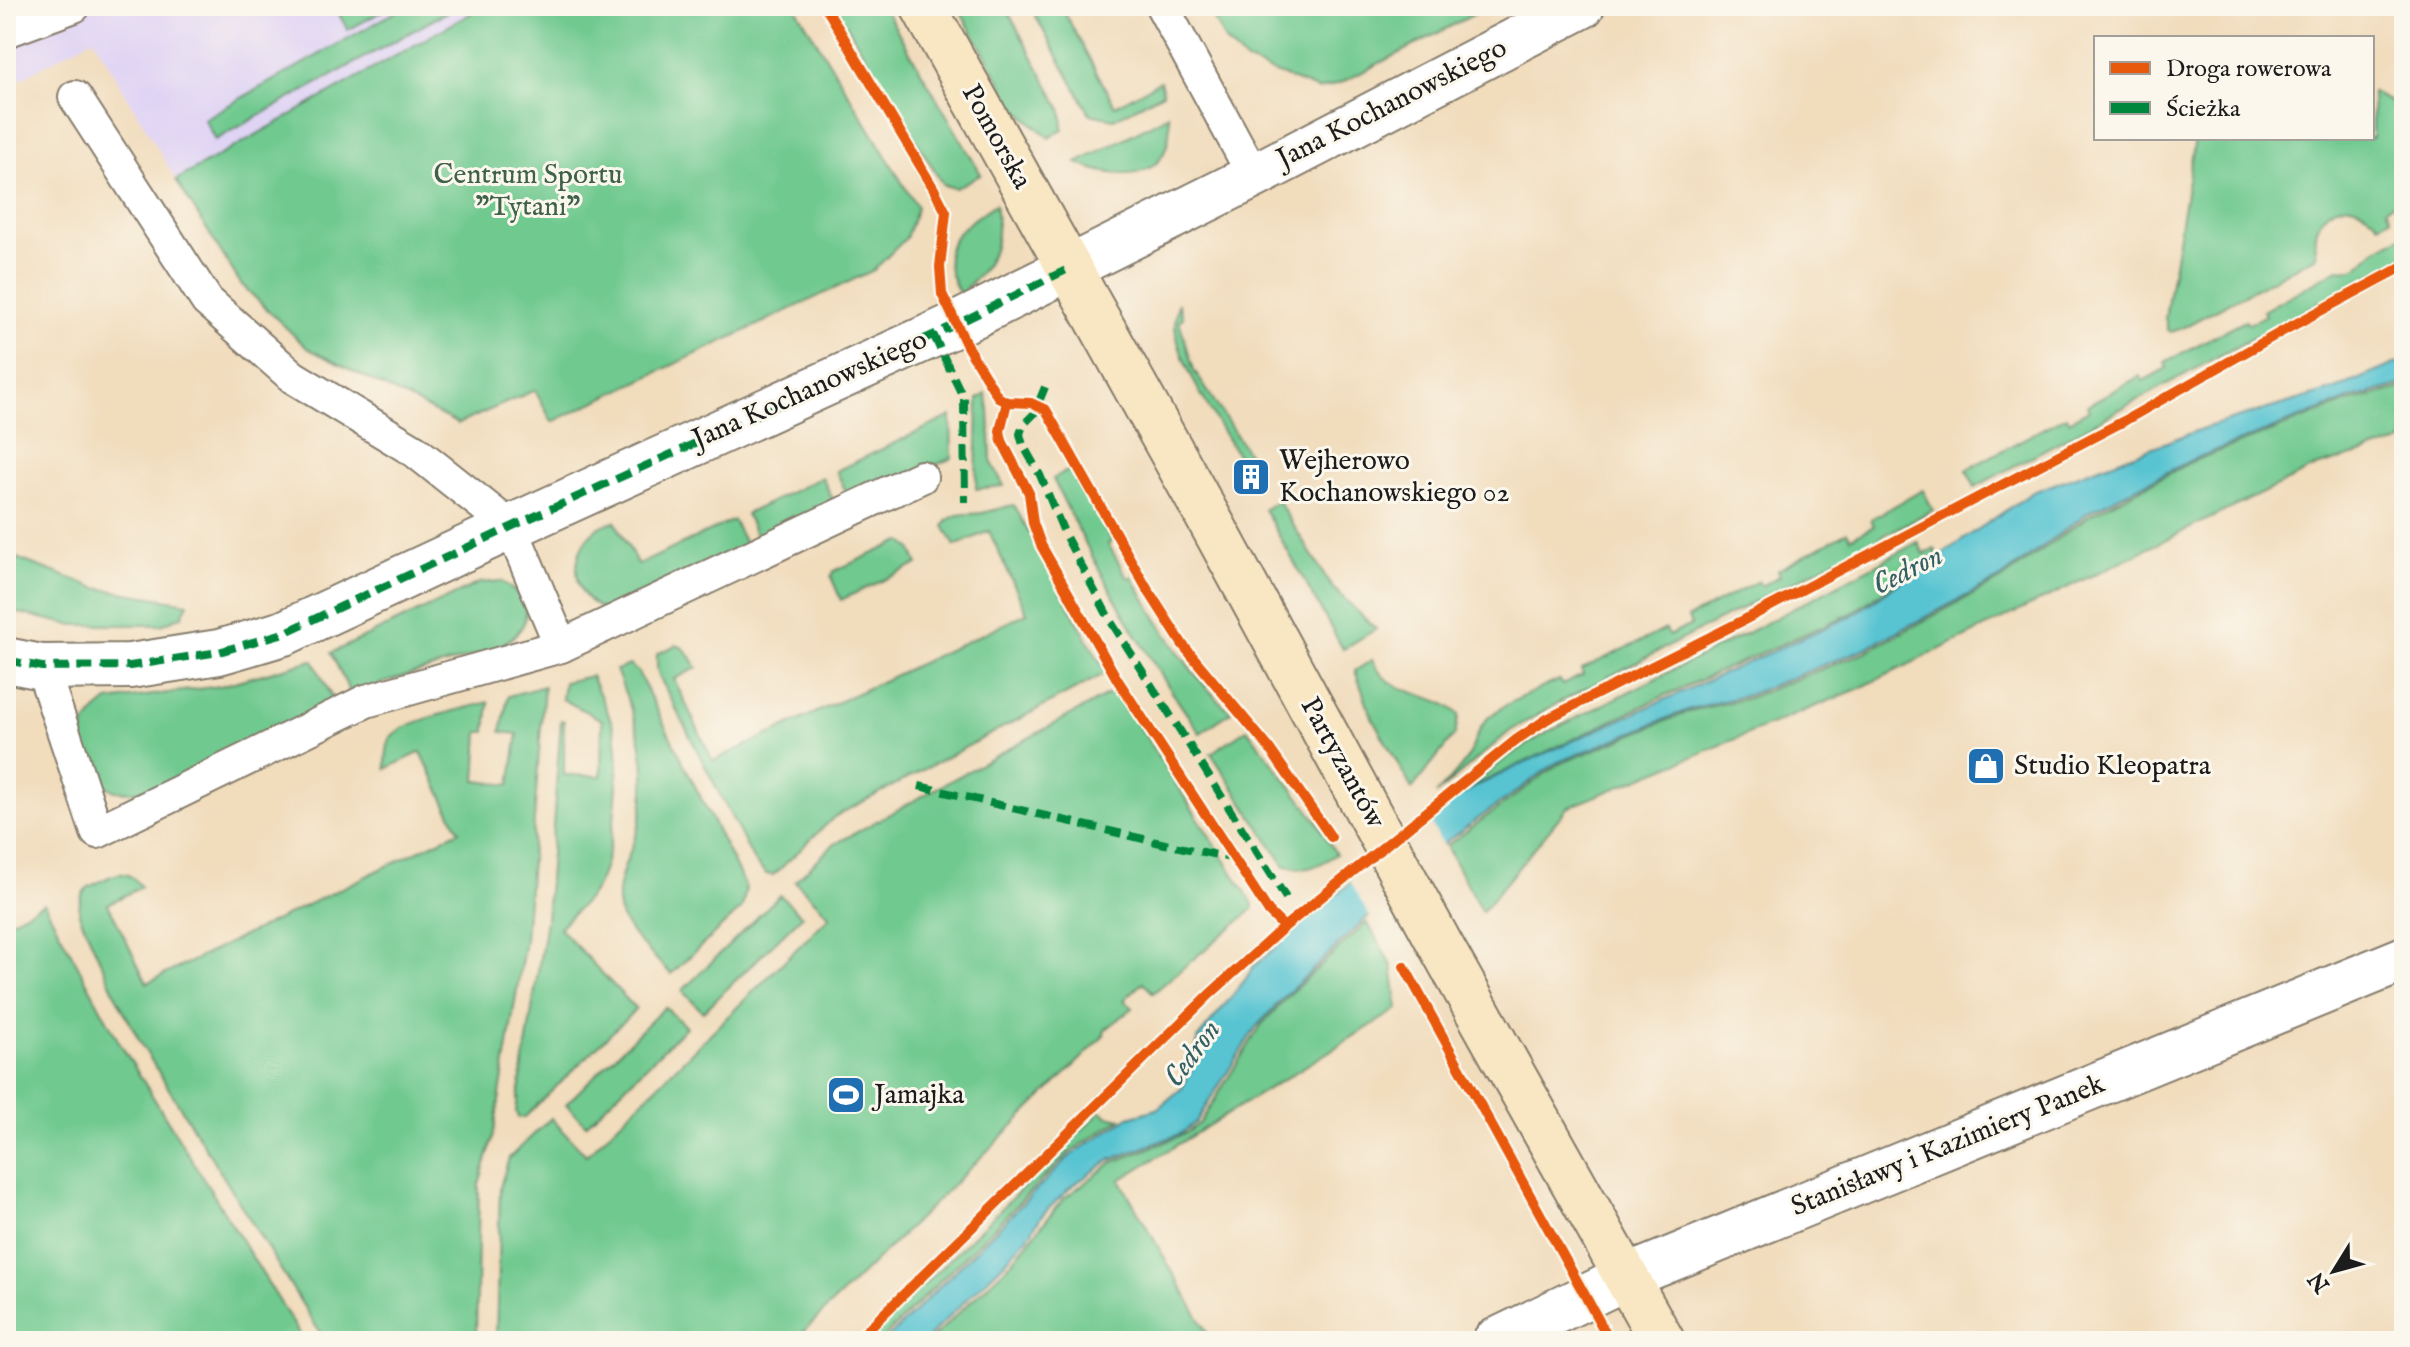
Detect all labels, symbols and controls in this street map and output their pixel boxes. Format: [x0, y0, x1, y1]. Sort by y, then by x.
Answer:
street label: Jana Kochanowskiego [1268, 31, 1513, 179]
legend [2094, 36, 2374, 140]
text: Droga rowerowa [2166, 54, 2332, 85]
street label: Pomorska [953, 78, 1039, 196]
text: Ścieżka [2166, 94, 2241, 125]
park label: Centrum Sportu "Tytani" [434, 158, 622, 225]
street label: Jana Kochanowskiego [684, 322, 933, 459]
place label: Wejherowo Kochanowskiego 02 [1279, 444, 1510, 511]
building icon: Wejherowo Kochanowskiego 02 [1230, 456, 1272, 498]
water label: Cedron [1866, 537, 1950, 605]
street label: Partyzantów [1292, 691, 1393, 835]
shop icon: Studio Kleopatra [1965, 745, 2007, 787]
place label: Studio Kleopatra [2014, 749, 2212, 784]
water label: Cedron [1156, 1013, 1230, 1095]
street label: Stanisławy i Kazimiery Panek [1786, 1067, 2111, 1225]
sports icon: Jamajka [825, 1074, 867, 1116]
place label: Jamajka [871, 1078, 965, 1113]
north arrow [2294, 1231, 2374, 1311]
text: N [2303, 1266, 2337, 1299]

